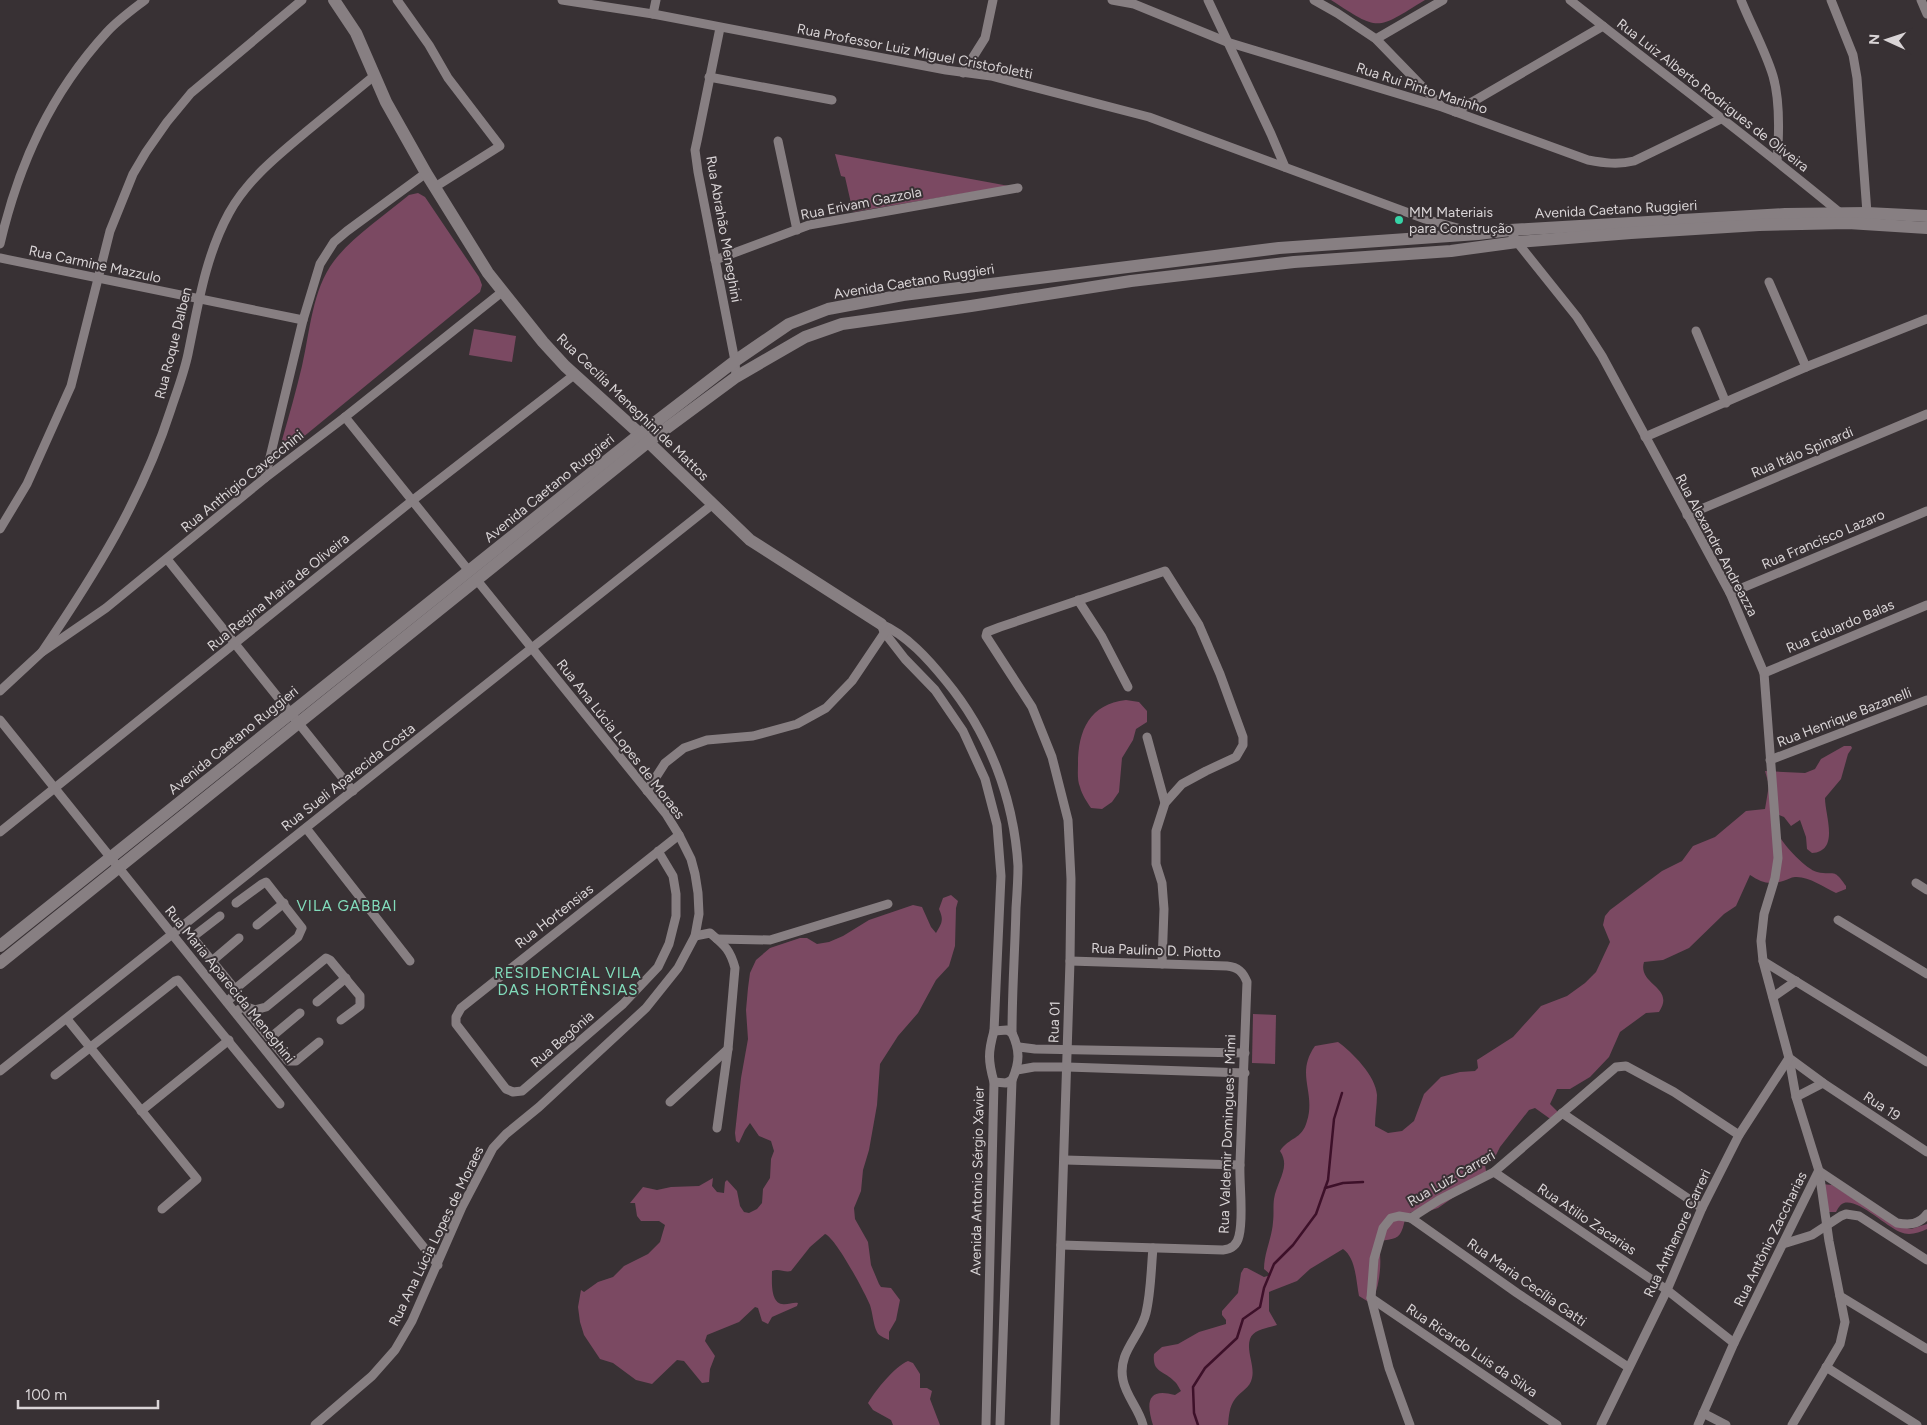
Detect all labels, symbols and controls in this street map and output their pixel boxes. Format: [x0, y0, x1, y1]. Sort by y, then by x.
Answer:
street label: Rua Luiz Alberto Rodrigues de Oliveira [1613, 15, 1812, 176]
north arrow [1862, 15, 1912, 65]
street label: Rua Professor Luiz Miguel Cristofoletti [796, 20, 1034, 83]
text: N [1866, 33, 1883, 45]
street label: Rua Rui Pinto Marinho [1354, 59, 1490, 118]
street label: Rua Abrahão Meneghini [702, 154, 745, 304]
street label: Rua Erivam Gazzola [799, 183, 923, 224]
street label: Avenida Caetano Ruggieri [1534, 197, 1698, 222]
place label: MM Materiais para Construção [1409, 204, 1513, 237]
marker: MM Materiais para Construção [1393, 214, 1405, 226]
street label: Rua Carmine Mazzulo [27, 242, 163, 287]
street label: Avenida Caetano Ruggieri [832, 260, 996, 303]
street label: Rua Roque Dalben [151, 285, 196, 401]
street label: Rua Cecília Meneghini de Mattos [553, 330, 712, 485]
street label: Rua Itálo Spinardi [1749, 423, 1856, 482]
street label: Rua Anthigio Cavecchini [178, 427, 307, 536]
street label: Avenida Caetano Ruggieri [481, 431, 618, 546]
street label: Rua Alexandre Andreazza [1672, 471, 1761, 619]
street label: Rua Francisco Lazaro [1759, 506, 1887, 573]
street label: Rua Regina Maria de Oliveira [204, 530, 353, 655]
street label: Rua Eduardo Balas [1784, 596, 1897, 657]
street label: Rua Ana Lúcia Lopes de Moraes [553, 656, 688, 823]
street label: Avenida Caetano Ruggieri [165, 683, 302, 798]
street label: Rua Henrique Bazanelli [1775, 684, 1914, 751]
street label: Rua Sueli Aparecida Costa [278, 720, 419, 835]
street label: Rua Hortensias [512, 881, 597, 952]
district label: VILA GABBAI [296, 897, 398, 915]
street label: Rua Maria Aparecida Meneghini [161, 902, 298, 1066]
street label: Rua Paulino D. Piotto [1091, 940, 1221, 961]
district label: RESIDENCIAL VILA DAS HORTÊNSIAS [494, 964, 642, 999]
street label: Rua 01 [1045, 1001, 1064, 1043]
street label: Rua Begônia [527, 1007, 597, 1071]
street label: Rua Valdemir Domingues - Mimi [1216, 1034, 1239, 1234]
street label: Avenida Antonio Sérgio Xavier [967, 1086, 988, 1276]
street label: Rua 19 [1860, 1088, 1904, 1125]
street label: Rua Ana Lúcia Lopes de Moraes [385, 1143, 488, 1329]
street label: Rua Luiz Carreri [1404, 1147, 1498, 1210]
street label: Rua Anthenore Carreri [1640, 1166, 1715, 1300]
street label: Rua Antônio Zaccharias [1730, 1169, 1811, 1310]
street label: Rua Atilio Zacarias [1534, 1180, 1639, 1259]
street label: Rua Maria Cecília Gatti [1464, 1235, 1590, 1330]
street label: Rua Ricardo Luis da Silva [1403, 1300, 1541, 1401]
scale bar [18, 1378, 158, 1410]
text: 100 m [25, 1386, 67, 1404]

